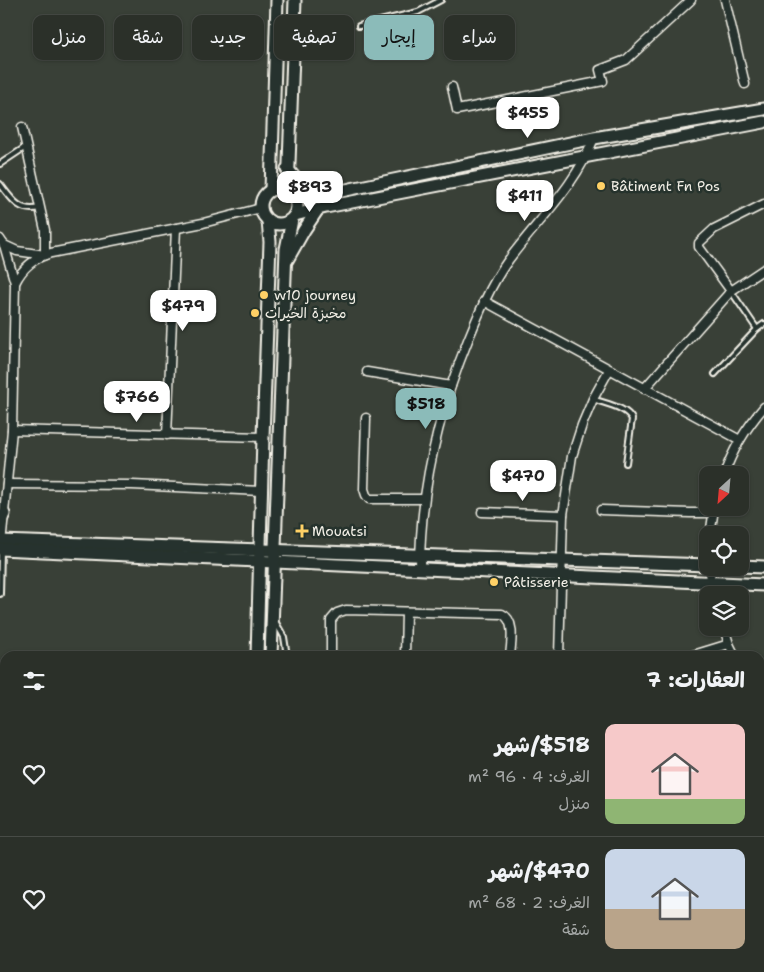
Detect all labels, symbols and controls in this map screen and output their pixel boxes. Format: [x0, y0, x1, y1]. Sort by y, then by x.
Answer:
chip: منزل [33, 15, 104, 60]
chip: شقة [114, 15, 182, 60]
chip: جديد [192, 15, 264, 60]
chip: تصفية [274, 15, 354, 60]
chip: إيجار [364, 15, 434, 60]
chip: شراء [444, 15, 515, 60]
pin: $455 [498, 96, 558, 139]
text: $455 [507, 102, 549, 123]
pin: $893 [280, 170, 340, 213]
text: $893 [288, 176, 332, 197]
place label: Bâtiment Fn Pos [611, 177, 720, 195]
pin: $411 [495, 180, 555, 222]
marker: Bâtiment Fn Pos [595, 180, 607, 192]
text: $411 [507, 185, 543, 206]
place label: w10 journey [274, 286, 356, 304]
marker: w10 journey [258, 289, 270, 301]
pin: $479 [153, 290, 213, 332]
text: $479 [161, 295, 205, 316]
place label: مخبزة الخيرات [265, 304, 346, 322]
marker: مخبزة الخيرات [249, 307, 261, 319]
pin: $766 [107, 380, 167, 423]
text: $766 [115, 386, 159, 407]
pin: $518 [396, 388, 456, 430]
text: $518 [407, 393, 445, 414]
pin: $470 [493, 460, 553, 502]
text: $470 [501, 465, 545, 486]
north arrow [699, 466, 749, 516]
map controls [699, 466, 749, 636]
place label: Mouatsi [312, 522, 367, 540]
marker: Mouatsi [296, 525, 308, 537]
button: locate [699, 526, 749, 576]
place label: Pâtisserie [504, 573, 569, 591]
marker: Pâtisserie [488, 576, 500, 588]
button: layers [699, 586, 749, 636]
text: العقارات: 7 [646, 666, 745, 694]
icon: filters [20, 667, 48, 695]
text: $518/شهر [495, 731, 590, 759]
icon: home [645, 744, 705, 804]
icon: heart [20, 760, 48, 788]
text: الغرف: 4 · 96 m² [468, 766, 590, 787]
text: منزل [558, 793, 590, 814]
text: $470/شهر [489, 857, 590, 885]
icon: home [645, 869, 705, 929]
icon: heart [20, 885, 48, 913]
text: الغرف: 2 · 68 m² [468, 892, 590, 913]
text: شقة [562, 919, 590, 940]

